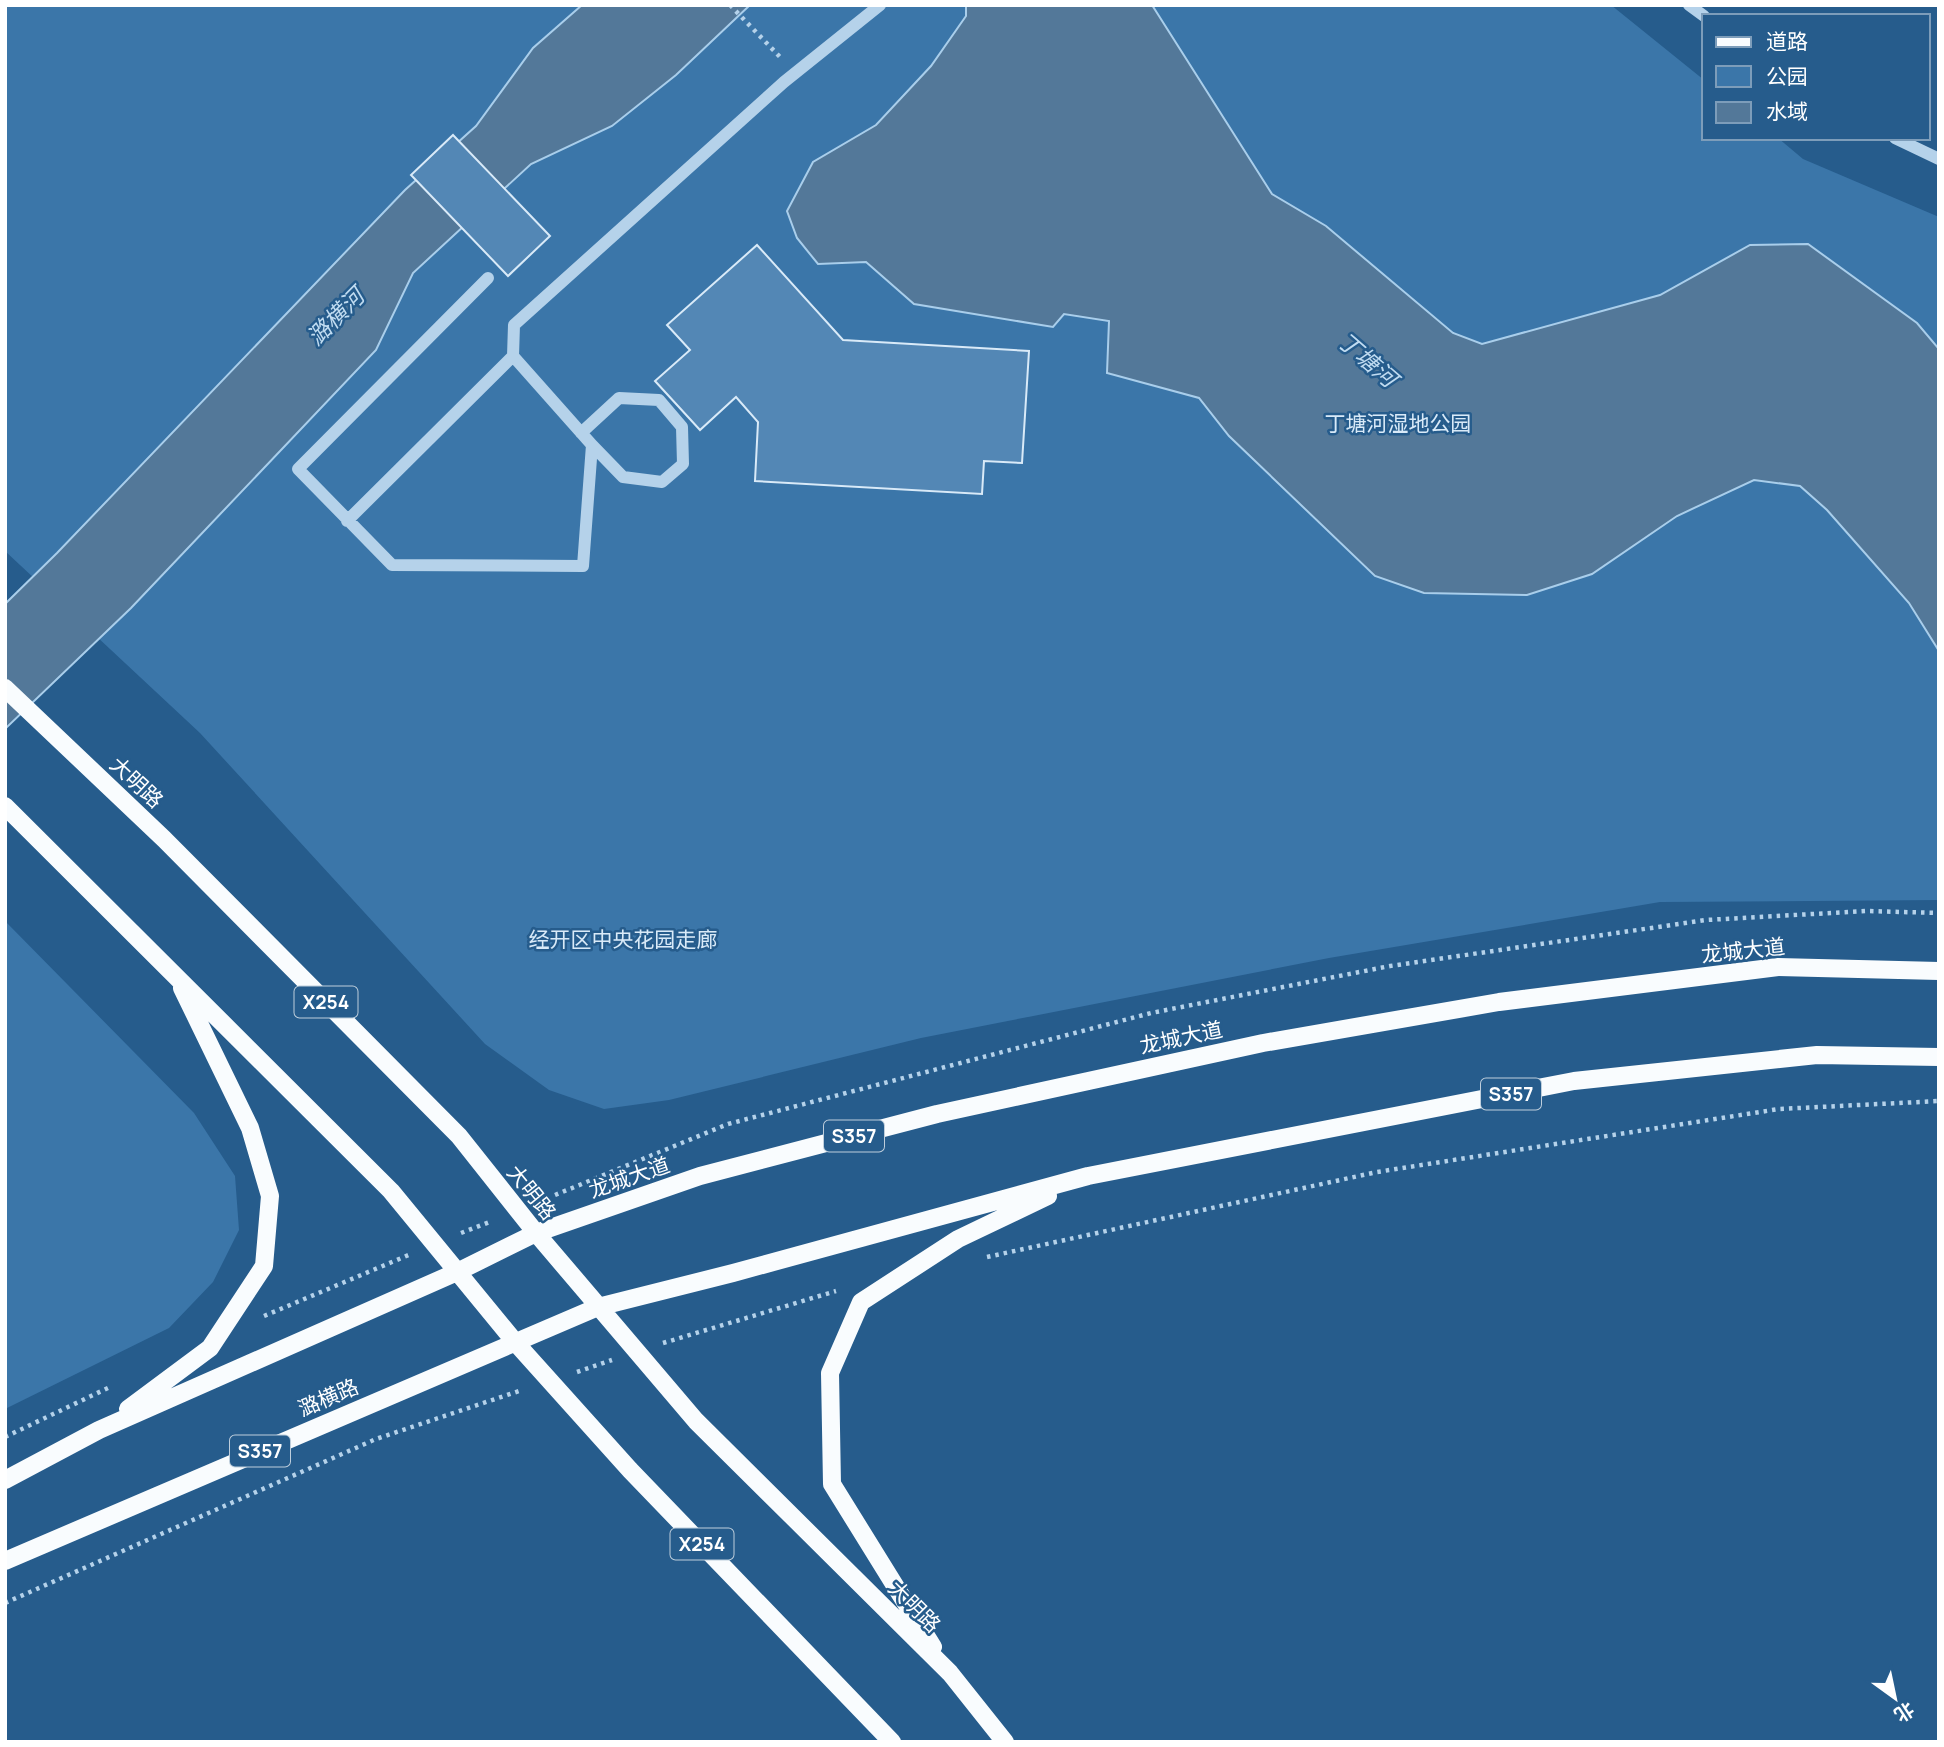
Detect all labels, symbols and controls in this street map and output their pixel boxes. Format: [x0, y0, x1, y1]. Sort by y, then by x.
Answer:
legend [1702, 14, 1930, 140]
text: 道路 [1766, 27, 1808, 55]
text: 公园 [1766, 62, 1808, 90]
text: 水域 [1766, 97, 1808, 125]
water label: 潞横河 [299, 277, 374, 352]
water label: 丁塘河 [1331, 324, 1408, 396]
park label: 丁塘河湿地公园 [1325, 409, 1472, 437]
street label: 大明路 [104, 750, 170, 814]
park label: 经开区中央花园走廊 [529, 925, 718, 953]
street label: 龙城大道 [1700, 932, 1786, 968]
road number: X254 [294, 986, 358, 1018]
street label: 龙城大道 [1137, 1015, 1225, 1059]
road number: S357 [1481, 1078, 1541, 1110]
road number: S357 [824, 1120, 884, 1152]
street label: 龙城大道 [585, 1150, 673, 1204]
street label: 大明路 [501, 1159, 563, 1225]
street label: 潞横路 [294, 1372, 362, 1422]
road number: S357 [230, 1436, 290, 1466]
road number: X254 [670, 1528, 734, 1560]
street label: 大明路 [883, 1574, 947, 1638]
north arrow [1860, 1663, 1930, 1733]
text: 北 [1889, 1696, 1919, 1728]

